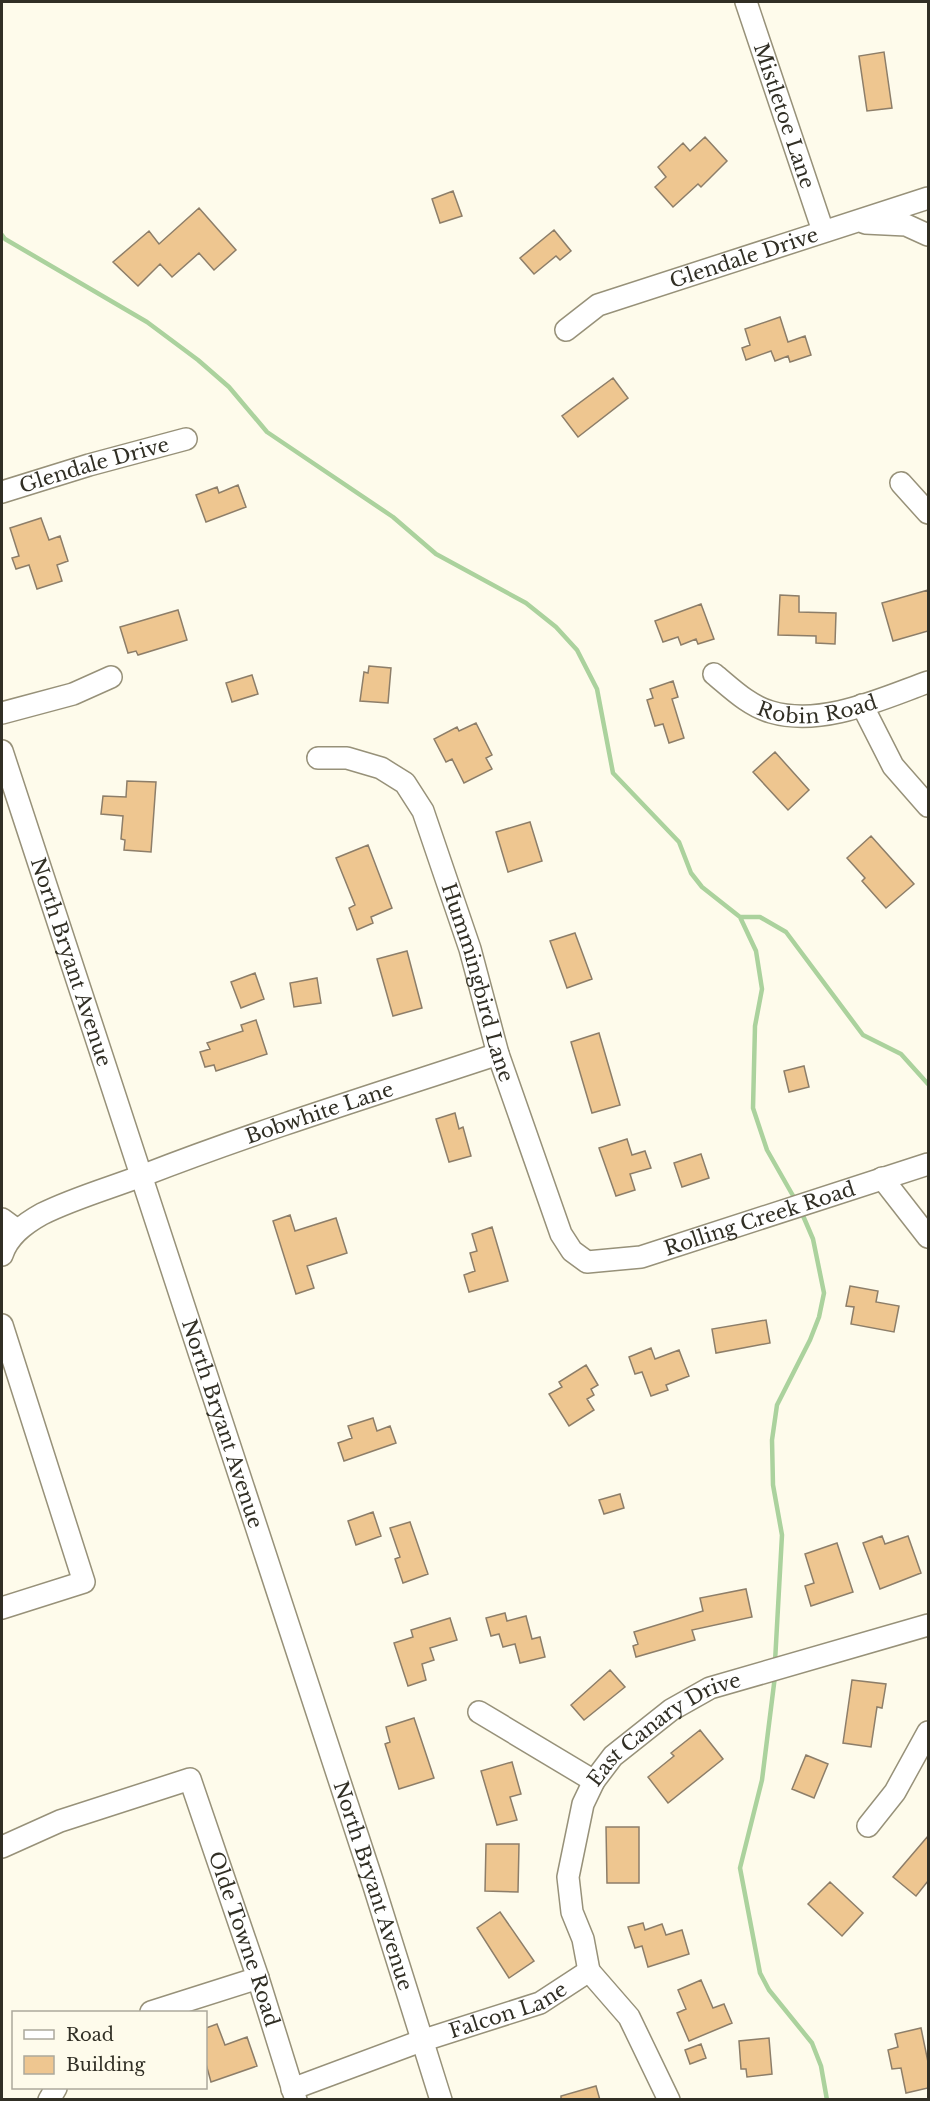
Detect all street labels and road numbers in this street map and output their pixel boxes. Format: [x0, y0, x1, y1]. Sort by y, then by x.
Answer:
street label: Mistletoe Lane [749, 40, 820, 192]
street label: Glendale Drive [667, 222, 821, 293]
street label: Glendale Drive [16, 432, 172, 498]
street label: Robin Road [754, 690, 880, 728]
street label: North Bryant Avenue [26, 855, 117, 1069]
street label: Hummingbird Lane [436, 880, 519, 1085]
street label: Bobwhite Lane [242, 1077, 396, 1149]
street label: Rolling Creek Road [661, 1176, 858, 1261]
street label: North Bryant Avenue [177, 1316, 268, 1531]
street label: East Canary Drive [582, 1668, 743, 1791]
street label: North Bryant Avenue [328, 1778, 418, 1993]
street label: Olde Towne Road [204, 1848, 284, 2029]
street label: Falcon Lane [446, 1977, 571, 2043]

